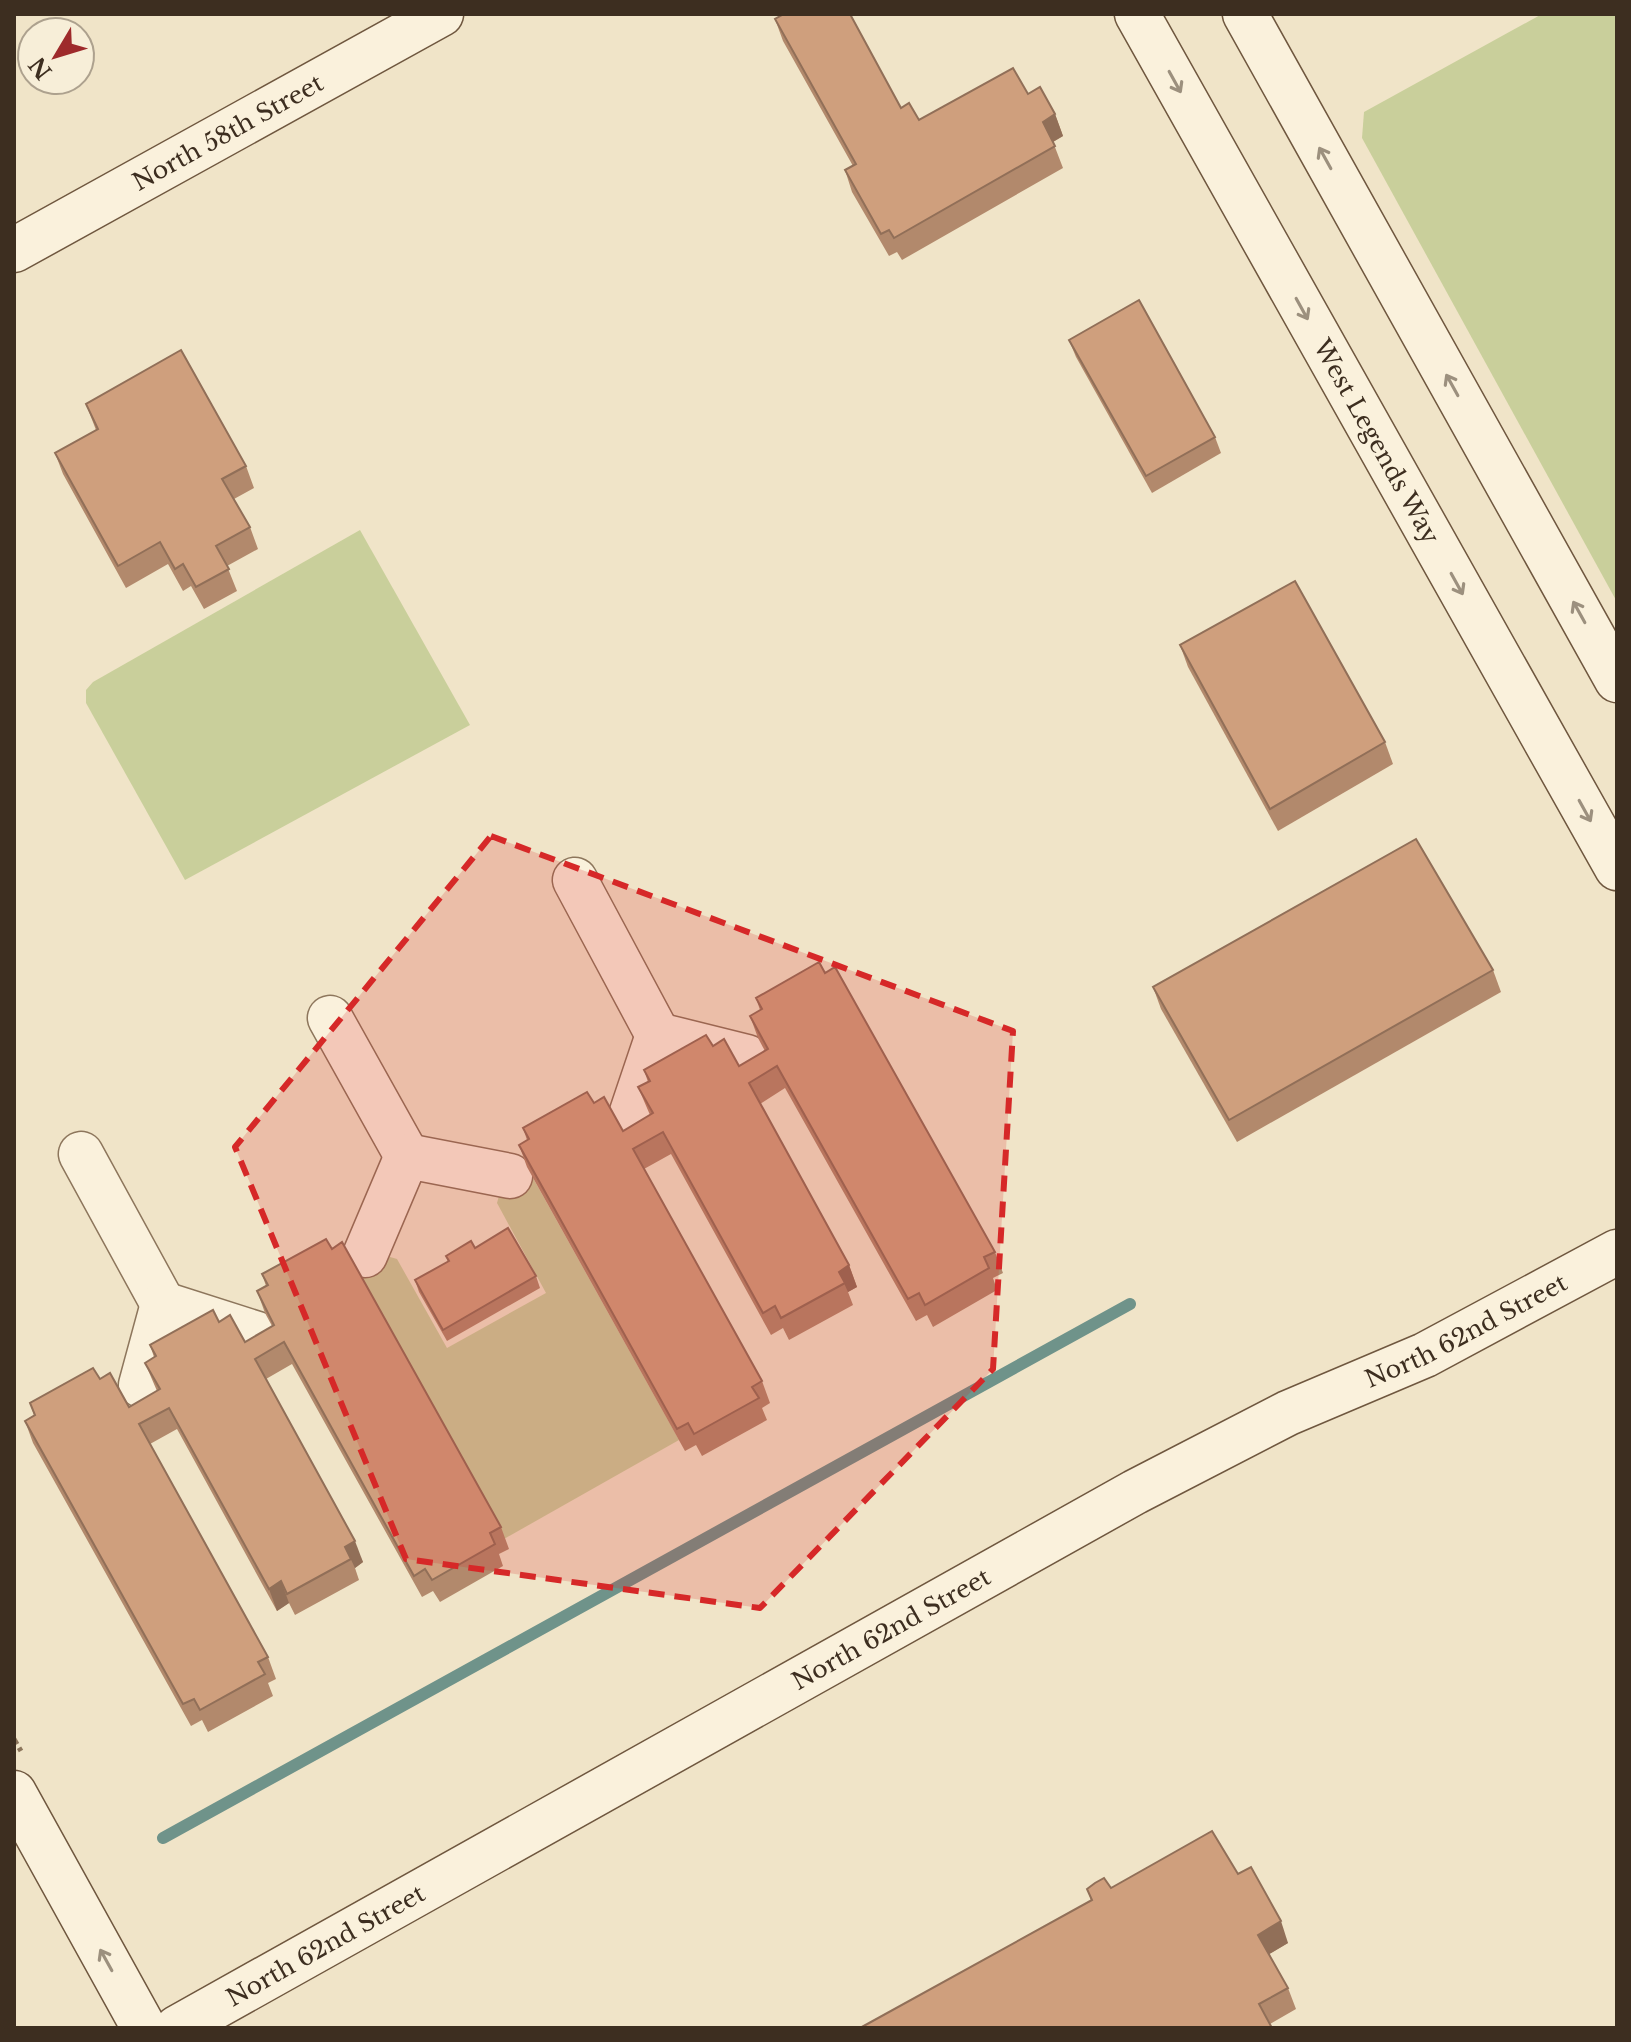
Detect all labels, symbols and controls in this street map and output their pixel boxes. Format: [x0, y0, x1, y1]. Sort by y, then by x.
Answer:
north arrow [16, 16, 96, 96]
text: N [23, 51, 58, 84]
street label: North 58th Street [127, 68, 328, 196]
one-way arrow [1167, 70, 1183, 93]
one-way arrow [1317, 147, 1333, 170]
one-way arrow [1294, 297, 1310, 320]
street label: West Legends Way [1308, 333, 1446, 549]
one-way arrow [1444, 374, 1460, 397]
one-way arrow [1450, 572, 1465, 596]
one-way arrow [1571, 601, 1587, 624]
one-way arrow [1577, 799, 1593, 822]
street label: North 62nd Street [1360, 1267, 1572, 1393]
street label: North 62nd Street [787, 1562, 995, 1696]
street label: North 62nd Street [221, 1878, 430, 2012]
one-way arrow [98, 1948, 113, 1972]

